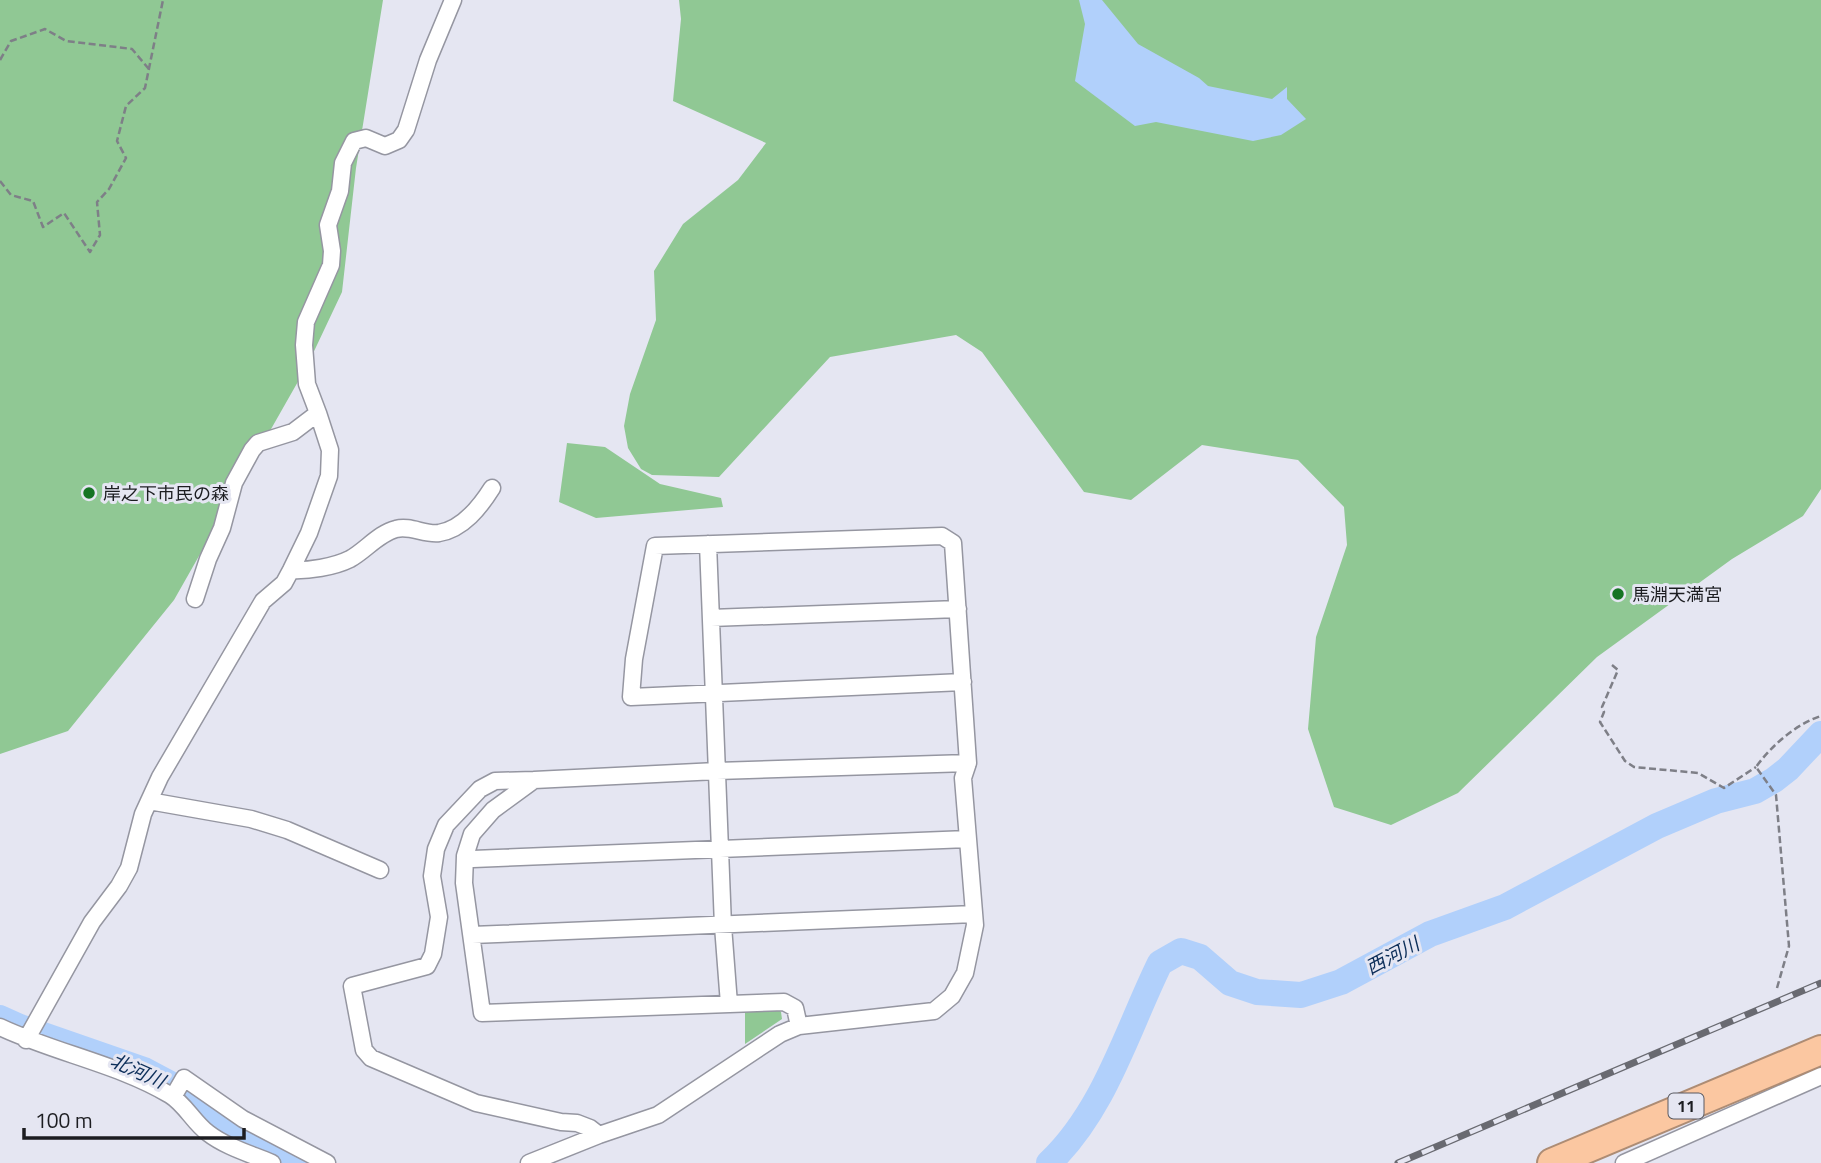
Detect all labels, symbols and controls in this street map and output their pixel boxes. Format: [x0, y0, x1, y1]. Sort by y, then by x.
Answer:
place label: 岸之下市民の森 [103, 480, 229, 507]
marker: 岸之下市民の森 [81, 485, 97, 501]
place label: 馬淵天満宮 [1632, 581, 1722, 608]
marker: 馬淵天満宮 [1610, 586, 1626, 602]
water label: 西河川 [1360, 928, 1426, 981]
water label: 北河川 [106, 1045, 172, 1096]
road number: 11 [1668, 1094, 1704, 1118]
scale bar [24, 1096, 245, 1140]
text: 100 m [35, 1104, 92, 1136]

